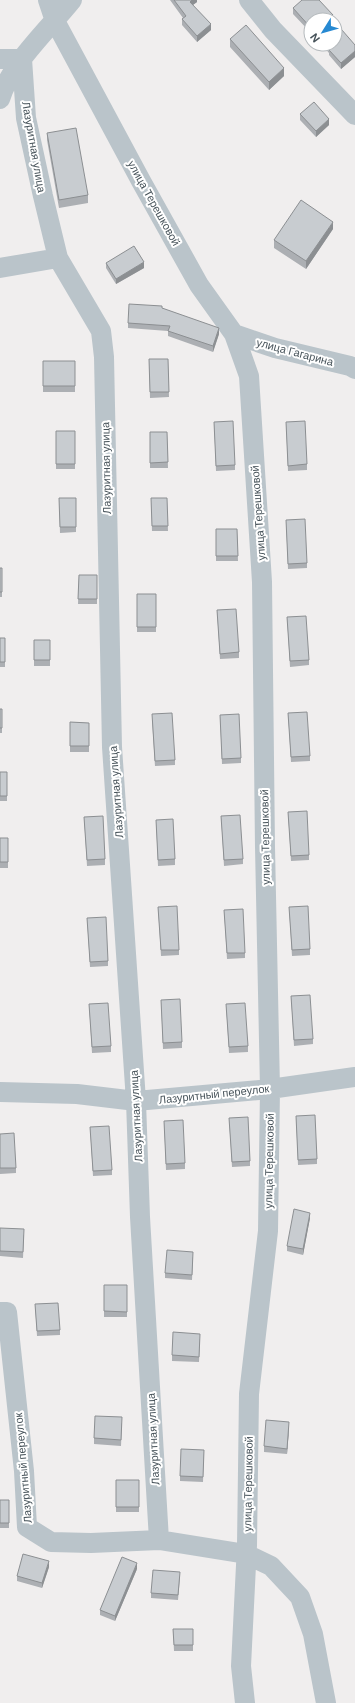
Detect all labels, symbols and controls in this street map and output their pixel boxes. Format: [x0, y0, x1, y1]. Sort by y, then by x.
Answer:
north arrow [303, 12, 343, 52]
text: N [307, 31, 323, 45]
street label: Лазуритная улица [19, 100, 49, 194]
street label: улица Терешковой [125, 158, 183, 248]
street label: улица Гагарина [255, 335, 336, 369]
street label: Лазуритная улица [98, 421, 114, 514]
street label: улица Терешковой [248, 465, 268, 561]
street label: Лазуритная улица [106, 745, 126, 838]
street label: улица Терешковой [257, 789, 273, 885]
street label: Лазуритная улица [127, 1069, 145, 1162]
street label: Лазуритный переулок [158, 1081, 270, 1107]
street label: улица Терешковой [261, 1113, 277, 1209]
street label: Лазуритная улица [144, 1392, 162, 1485]
street label: Лазуритный переулок [11, 1412, 35, 1524]
street label: улица Терешковой [240, 1436, 256, 1532]

